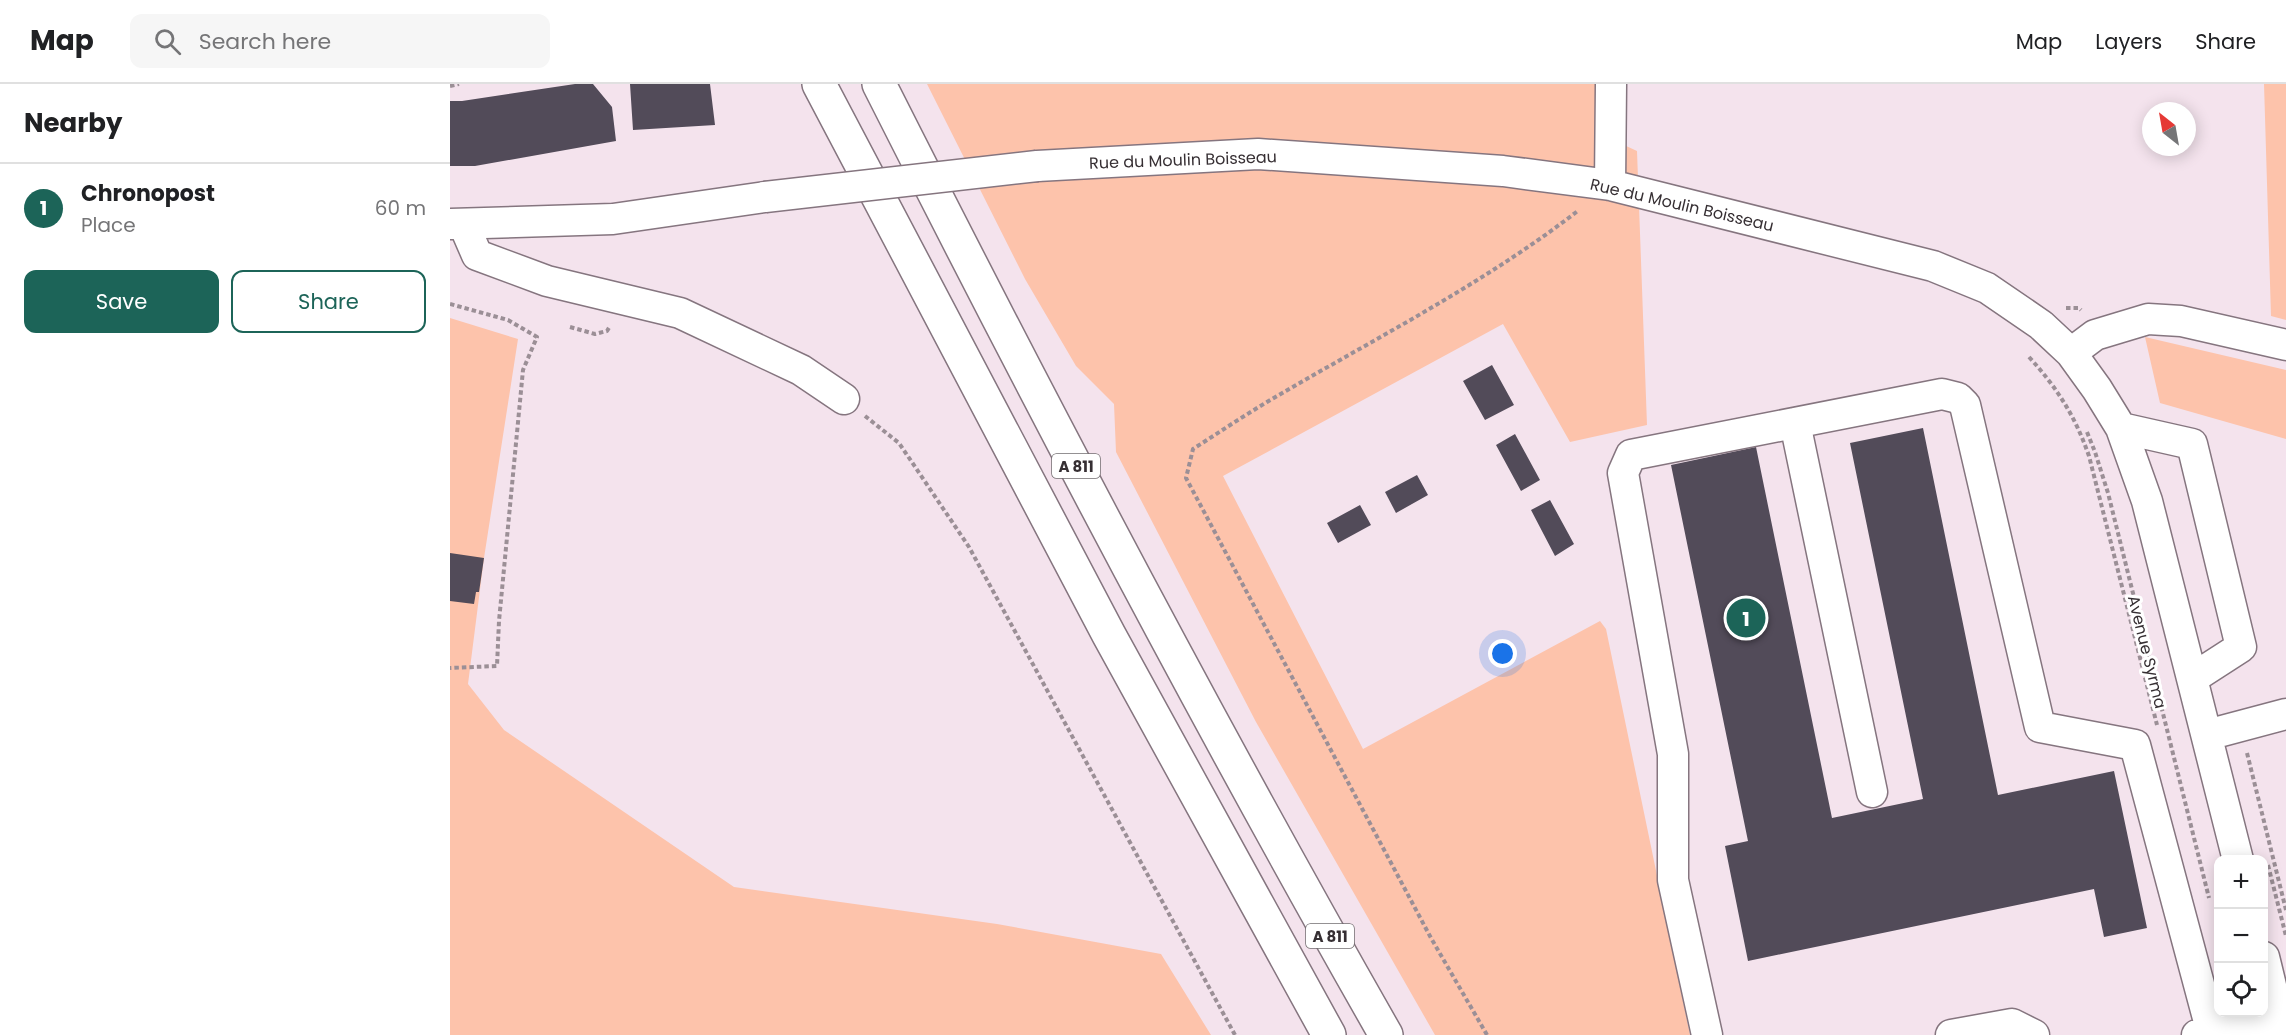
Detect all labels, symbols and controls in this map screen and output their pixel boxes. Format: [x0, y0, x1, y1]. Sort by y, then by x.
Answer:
search box [130, 14, 550, 68]
text: Map [30, 21, 94, 60]
icon: search [151, 25, 184, 58]
text: Search here [199, 26, 331, 57]
text: Map [2016, 27, 2062, 56]
text: Layers [2095, 27, 2162, 56]
text: Share [2195, 27, 2256, 56]
north arrow [2142, 102, 2196, 156]
text: Nearby [24, 105, 122, 141]
street label: Rue du Moulin Boisseau [1089, 145, 1277, 175]
street label: Rue du Moulin Boisseau [1588, 173, 1776, 237]
text: Chronopost [81, 178, 215, 209]
text: 1 [40, 194, 47, 222]
text: 60 m [375, 194, 426, 222]
text: Place [81, 211, 136, 239]
button: Save [24, 270, 219, 333]
button: Share [231, 270, 426, 333]
road number: A 811 [1052, 454, 1100, 478]
street label: Avenue Syrma [2122, 593, 2172, 711]
pin: 1 [1726, 596, 1766, 640]
your location [1488, 639, 1517, 668]
map controls [2214, 855, 2268, 1017]
button: + [2214, 855, 2268, 909]
button: − [2214, 909, 2268, 963]
road number: A 811 [1306, 924, 1354, 948]
button: locate [2214, 963, 2268, 1017]

